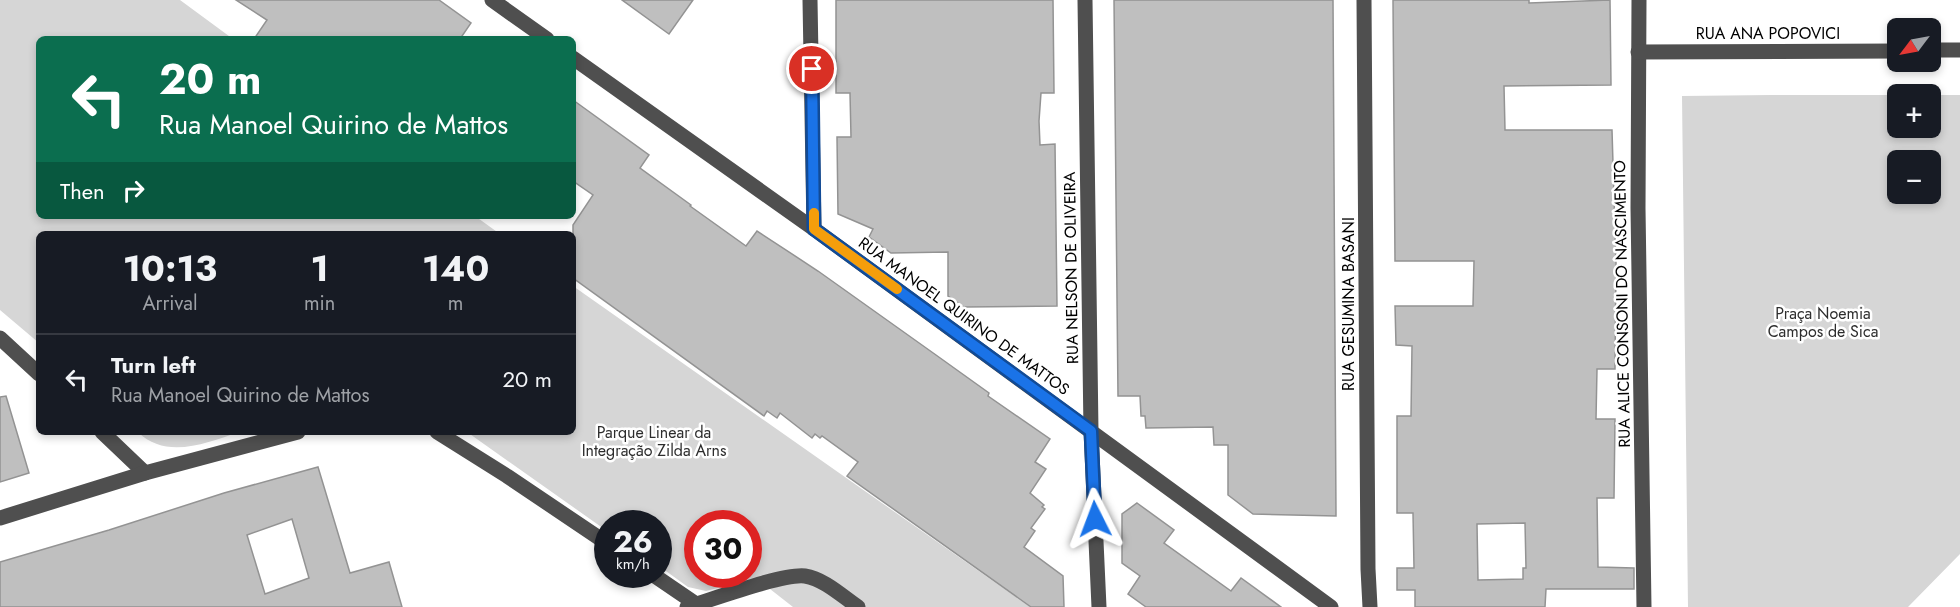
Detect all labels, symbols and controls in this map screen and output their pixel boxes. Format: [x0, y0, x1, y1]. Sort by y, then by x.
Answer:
north arrow [1887, 18, 1941, 72]
map controls [1887, 18, 1941, 204]
street label: RUA ANA POPOVICI [1696, 22, 1840, 45]
pin [786, 43, 837, 94]
text: 20 m [159, 49, 261, 110]
icon: arrive [795, 52, 828, 85]
icon: left [60, 60, 138, 138]
button: + [1887, 84, 1941, 138]
text: Rua Manoel Quirino de Mattos [159, 105, 508, 144]
button: − [1887, 150, 1941, 204]
street label: RUA ALICE CONSONI DO NASCIMENTO [1608, 160, 1636, 448]
street label: RUA NELSON DE OLIVEIRA [1058, 171, 1084, 364]
icon: right [117, 174, 150, 207]
text: Then [60, 175, 105, 207]
street label: RUA GESUMINA BASANI [1337, 217, 1360, 391]
street label: RUA MANOEL QUIRINO DE MATTOS [854, 232, 1074, 401]
text: 10:13 [123, 242, 217, 294]
text: 1 [310, 242, 329, 294]
text: 140 [422, 242, 489, 294]
text: Arrival [142, 289, 198, 318]
text: min [304, 289, 335, 318]
text: m [448, 289, 463, 318]
park label: Praça Noemia Campos de Sica [1768, 302, 1878, 343]
text: Turn left [111, 349, 196, 381]
icon: left [60, 363, 93, 396]
text: 20 m [503, 363, 552, 395]
text: Rua Manoel Quirino de Mattos [111, 381, 370, 410]
park label: Parque Linear da Integração Zilda Arns [582, 421, 726, 462]
position arrow [1063, 487, 1127, 551]
speed limit sign: 30 [684, 510, 762, 588]
text: 26 [613, 520, 653, 563]
text: km/h [616, 553, 650, 575]

